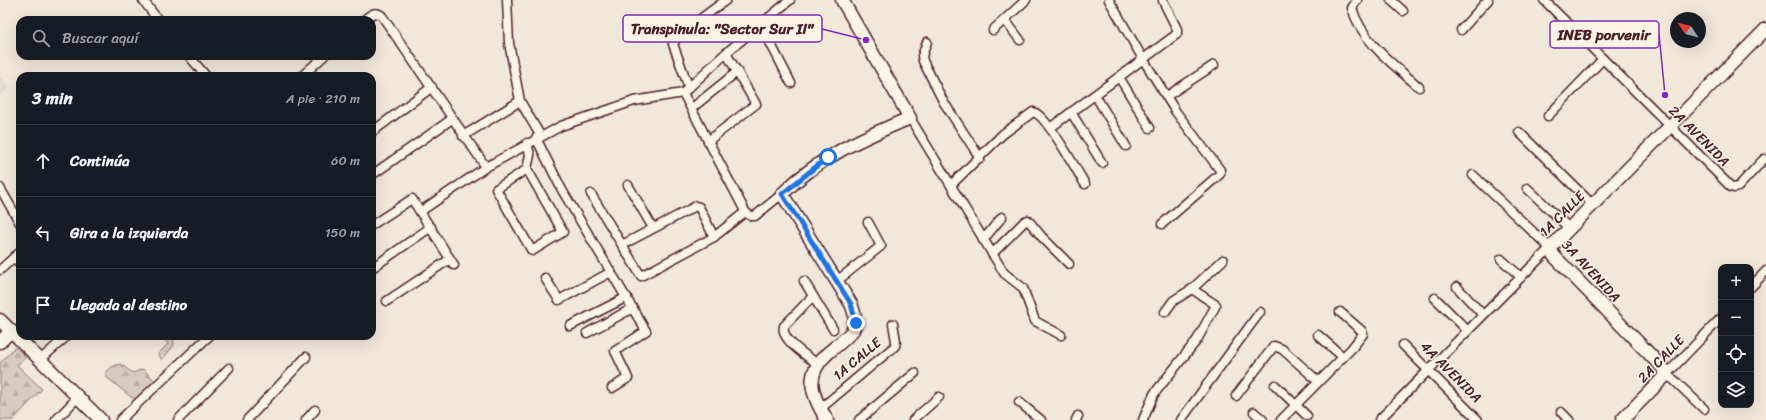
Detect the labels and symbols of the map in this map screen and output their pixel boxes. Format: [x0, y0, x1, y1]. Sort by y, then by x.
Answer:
north arrow [1670, 12, 1706, 48]
callout: Transpinula: "Sector Sur II" [623, 15, 822, 42]
text: Transpinula: "Sector Sur II" [631, 16, 815, 42]
callout: INEB porvenir [1550, 21, 1659, 48]
text: INEB porvenir [1557, 22, 1652, 48]
street label: 2A AVENIDA [1662, 99, 1736, 173]
route start [819, 148, 837, 166]
street label: 1A CALLE [1533, 184, 1592, 243]
street label: 3A AVENIDA [1555, 234, 1627, 308]
route end [847, 314, 865, 332]
street label: 2A CALLE [1631, 328, 1691, 389]
street label: 1A CALLE [827, 330, 888, 387]
street label: 4A AVENIDA [1414, 335, 1488, 409]

